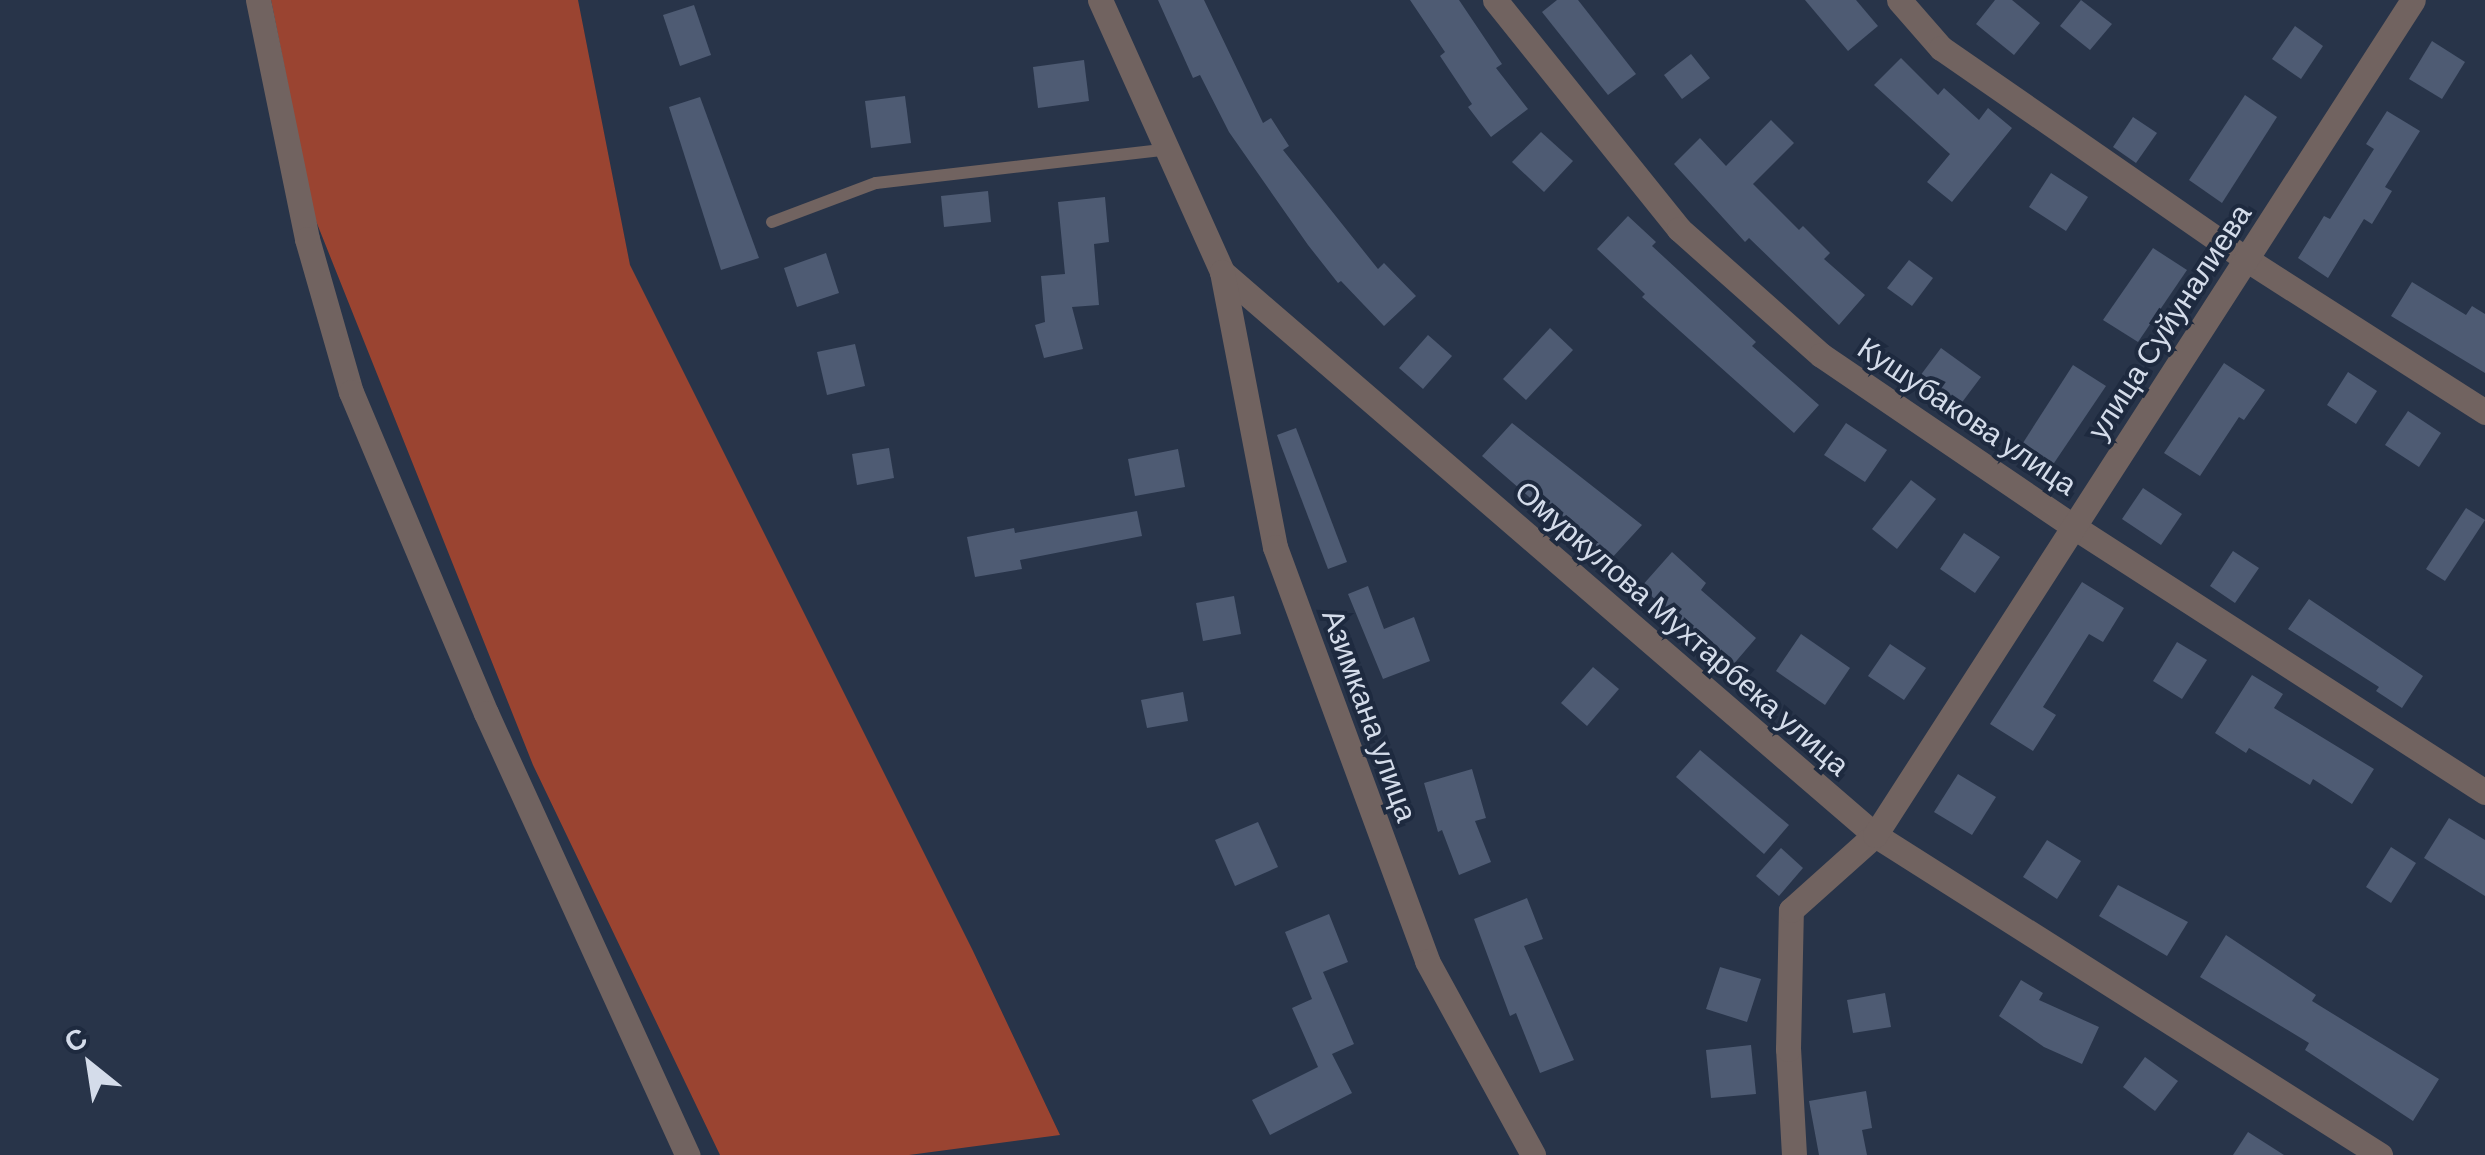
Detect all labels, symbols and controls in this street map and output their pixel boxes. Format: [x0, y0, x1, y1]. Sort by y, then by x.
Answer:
street label: улица Суйуналиева [2078, 197, 2258, 445]
street label: Кушубакова улица [1852, 329, 2084, 501]
street label: Омуркулова Мухтарбека улица [1509, 472, 1857, 782]
street label: Азимкана улица [1316, 604, 1426, 826]
north arrow [40, 1015, 140, 1115]
text: С [58, 1019, 92, 1059]

